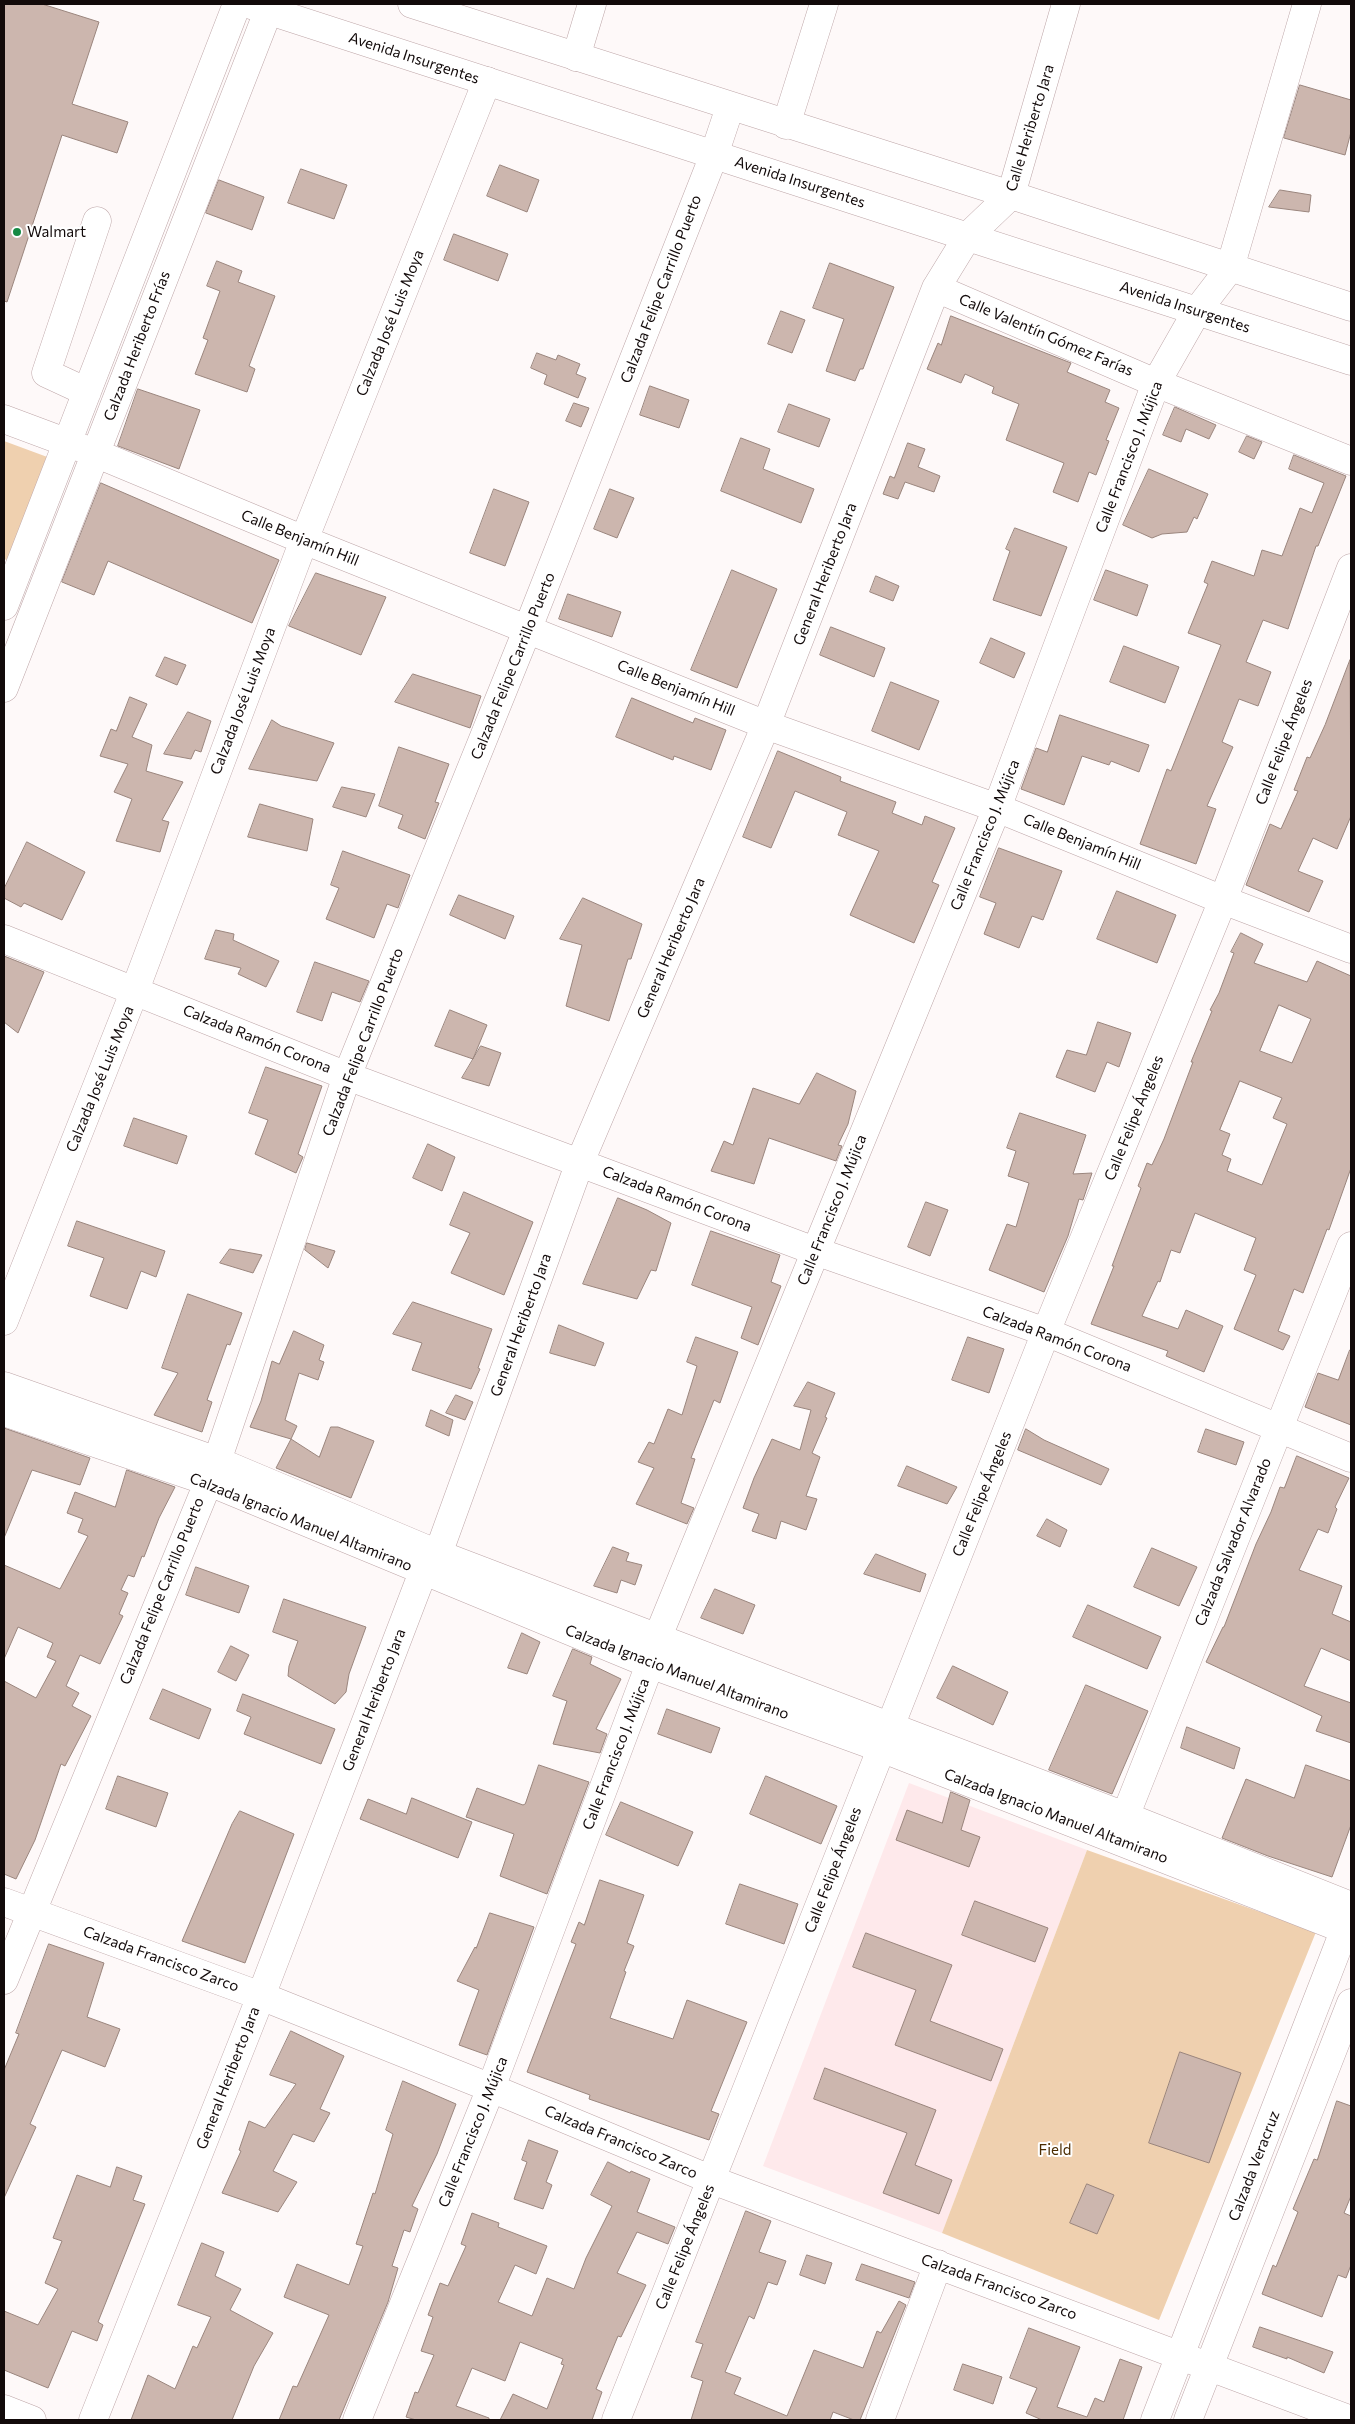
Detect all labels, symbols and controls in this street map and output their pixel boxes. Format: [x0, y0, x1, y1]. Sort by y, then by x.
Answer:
street label: Avenida Insurgentes [346, 28, 482, 88]
street label: Calle Heriberto Jara [1002, 62, 1058, 194]
street label: Avenida Insurgentes [732, 152, 868, 212]
street label: Calzada Felipe Carrillo Puerto [617, 192, 705, 386]
place label: Walmart [27, 223, 86, 241]
marker: Walmart [11, 226, 23, 238]
street label: Calzada José Luis Moya [352, 247, 428, 399]
street label: Calzada Heriberto Frías [100, 268, 174, 424]
street label: Avenida Insurgentes [1117, 277, 1253, 337]
street label: Calle Valentín Gómez Farías [956, 290, 1136, 380]
street label: Calle Francisco J. Mújica [1092, 379, 1166, 535]
street label: General Heriberto Jara [789, 500, 861, 648]
street label: Calle Benjamín Hill [238, 506, 362, 570]
street label: Calzada Felipe Carrillo Puerto [467, 570, 559, 762]
street label: Calzada José Luis Moya [207, 625, 279, 777]
street label: Calle Benjamín Hill [614, 656, 738, 720]
street label: Calle Felipe Ángeles [1252, 676, 1316, 808]
street label: Calle Francisco J. Mújica [947, 757, 1023, 913]
street label: Calle Benjamín Hill [1020, 810, 1144, 874]
street label: General Heriberto Jara [633, 875, 709, 1021]
street label: Calzada Felipe Carrillo Puerto [319, 945, 407, 1139]
street label: Calzada Ramón Corona [180, 1001, 334, 1077]
street label: Calzada José Luis Moya [62, 1003, 138, 1155]
street label: Calle Felipe Ángeles [1101, 1053, 1167, 1183]
street label: Calle Francisco J. Mújica [794, 1132, 870, 1288]
street label: Calzada Ramón Corona [600, 1162, 754, 1236]
street label: General Heriberto Jara [487, 1251, 555, 1399]
street label: Calzada Ramón Corona [980, 1302, 1134, 1376]
street label: Calle Felipe Ángeles [949, 1429, 1015, 1559]
street label: Calzada Salvador Alvarado [1191, 1455, 1275, 1629]
street label: Calzada Ignacio Manuel Altamirano [187, 1469, 415, 1575]
street label: Calzada Felipe Carrillo Puerto [116, 1495, 208, 1687]
street label: Calzada Ignacio Manuel Altamirano [562, 1621, 792, 1723]
street label: General Heriberto Jara [338, 1626, 410, 1774]
street label: Calle Francisco J. Mújica [579, 1676, 653, 1832]
street label: Calzada Ignacio Manuel Altamirano [941, 1765, 1171, 1867]
street label: Calle Felipe Ángeles [801, 1804, 865, 1936]
street label: Calzada Francisco Zarco [81, 1922, 241, 1996]
street label: General Heriberto Jara [192, 2004, 264, 2152]
street label: Calle Francisco J. Mújica [435, 2054, 511, 2210]
street label: Calzada Francisco Zarco [542, 2102, 700, 2182]
street label: Calzada Veracruz [1225, 2108, 1283, 2224]
park label: Field [1039, 2141, 1071, 2159]
street label: Calle Felipe Ángeles [652, 2182, 718, 2312]
street label: Calzada Francisco Zarco [919, 2250, 1079, 2324]

